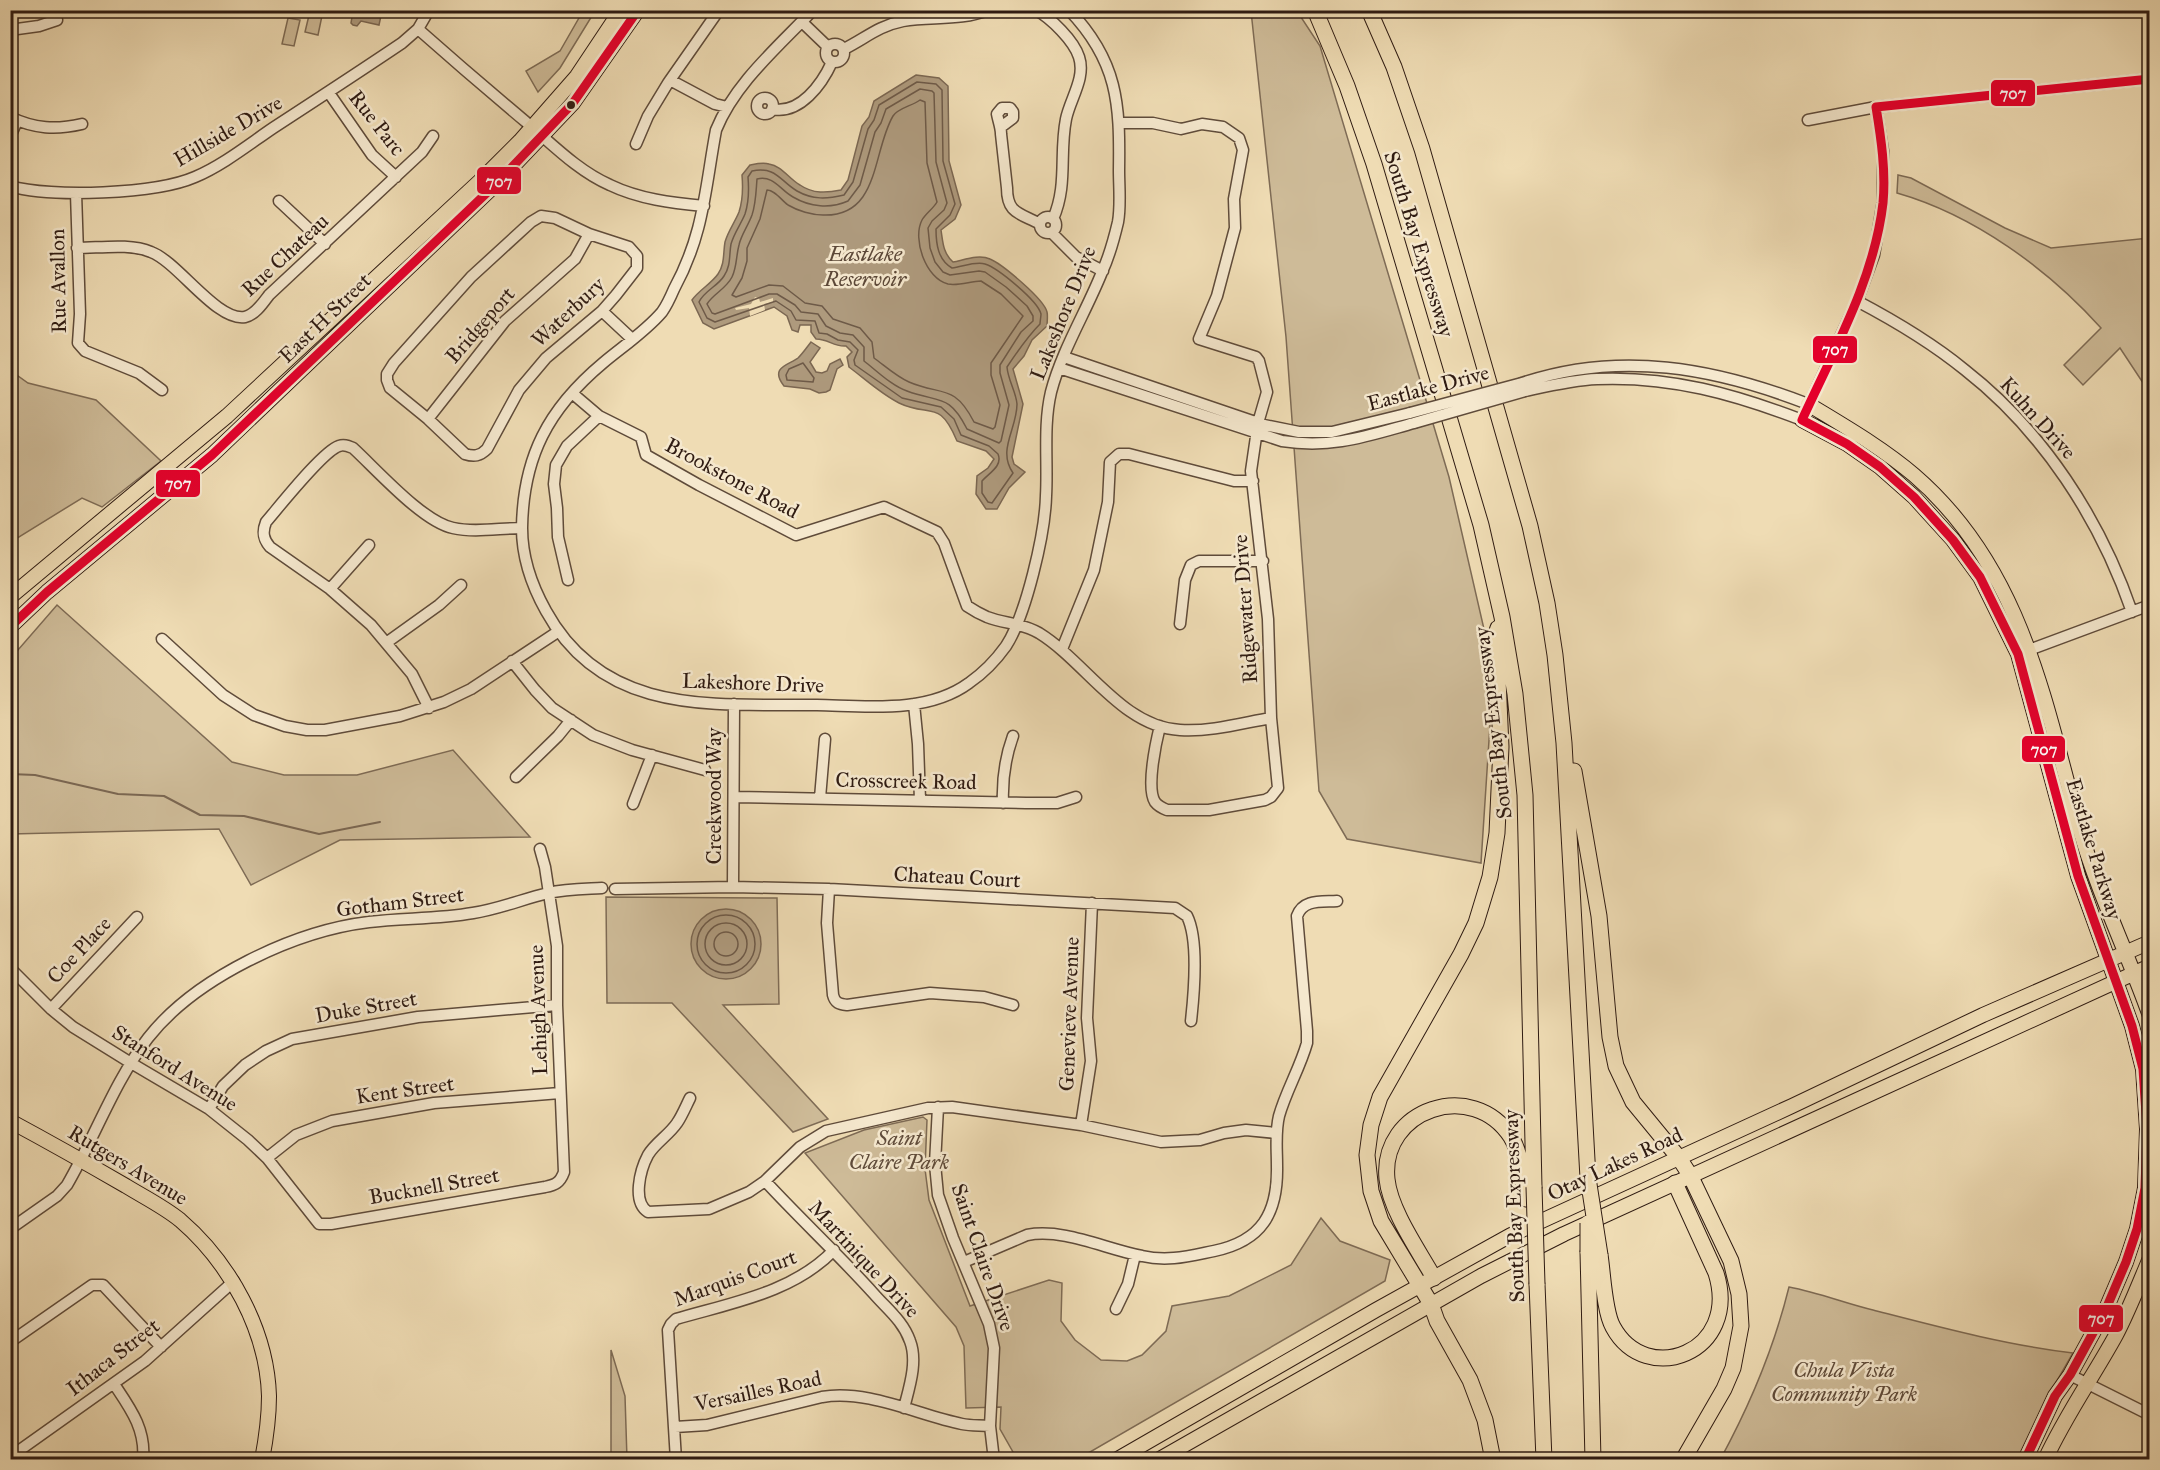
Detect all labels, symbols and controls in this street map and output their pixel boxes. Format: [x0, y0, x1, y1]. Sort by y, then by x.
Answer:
line badge: 707 [1990, 79, 2036, 107]
text: 707 [2000, 84, 2027, 103]
street label: Rue Parc [343, 85, 411, 161]
street label: Hillside Drive [169, 89, 287, 173]
unlabelled marker [565, 99, 577, 111]
street label: South Bay Expressway [1378, 148, 1460, 341]
line badge: 707 [476, 166, 522, 195]
text: 707 [486, 172, 513, 191]
street label: Rue Chateau [236, 208, 334, 302]
street label: Rue Avallon [44, 228, 72, 334]
water label: Eastlake Reservoir [823, 240, 908, 292]
street label: Lakeshore Drive [1024, 242, 1102, 384]
street label: East H Street [273, 267, 377, 368]
street label: Waterbury [526, 271, 611, 353]
street label: Bridgeport [440, 281, 521, 369]
line badge: 707 [1812, 335, 1858, 364]
text: 707 [1822, 340, 1849, 359]
street label: Eastlake Drive [1364, 359, 1492, 417]
street label: Kuhn Drive [1994, 371, 2082, 465]
street label: Brookstone Road [661, 432, 804, 524]
line badge: 707 [155, 469, 201, 498]
text: 707 [165, 474, 192, 493]
street label: Ridgewater Drive [1227, 533, 1263, 684]
street label: South Bay Expressway [1468, 624, 1518, 820]
street label: Lakeshore Drive [681, 668, 825, 698]
street label: Creekwood Way [701, 726, 727, 864]
line badge: 707 [2021, 735, 2066, 763]
text: 707 [2031, 740, 2058, 759]
street label: Crosscreek Road [835, 767, 977, 795]
street label: Eastlake Parkway [2060, 775, 2128, 924]
street label: Chateau Court [893, 861, 1022, 893]
street label: Gotham Street [335, 881, 466, 923]
street label: Coe Place [41, 911, 117, 989]
street label: Genevieve Avenue [1053, 936, 1085, 1092]
street label: Lehigh Avenue [523, 944, 553, 1076]
street label: Duke Street [313, 985, 419, 1029]
street label: Stanford Avenue [107, 1019, 243, 1117]
street label: Kent Street [354, 1070, 456, 1110]
street label: South Bay Expressway [1498, 1108, 1530, 1303]
street label: Rutgers Avenue [64, 1119, 193, 1211]
street label: Otay Lakes Road [1543, 1121, 1687, 1207]
park label: Saint Claire Park [849, 1125, 950, 1175]
street label: Bucknell Street [367, 1162, 502, 1210]
street label: Saint Claire Drive [946, 1180, 1020, 1334]
street label: Martinique Drive [803, 1195, 925, 1324]
street label: Marquis Court [670, 1244, 801, 1312]
line badge: 707 [2078, 1304, 2124, 1333]
text: 707 [2088, 1309, 2115, 1328]
street label: Ithaca Street [61, 1312, 165, 1401]
park label: Chula Vista Community Park [1771, 1357, 1918, 1407]
street label: Versailles Road [691, 1365, 824, 1417]

